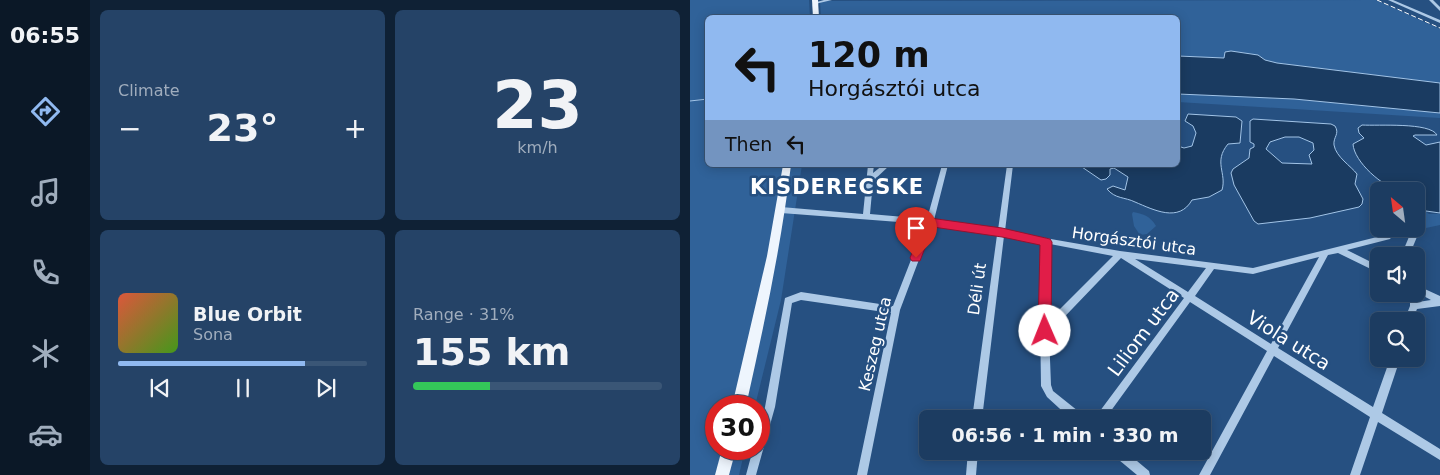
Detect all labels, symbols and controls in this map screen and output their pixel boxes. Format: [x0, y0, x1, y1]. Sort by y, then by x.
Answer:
text: 06:55 [10, 23, 80, 48]
icon: left [725, 35, 790, 100]
text: 120 m [808, 35, 930, 75]
text: 23 [492, 68, 583, 143]
text: Horgásztói utca [808, 76, 980, 101]
text: Climate [118, 81, 180, 100]
icon: directions [28, 94, 63, 129]
text: 23° [207, 106, 278, 150]
text: − [118, 112, 141, 145]
text: + [344, 112, 367, 145]
icon: left [782, 130, 810, 158]
text: Then [725, 133, 772, 155]
text: km/h [517, 138, 558, 157]
icon: music [28, 175, 63, 210]
district label: KISDERECSKE [750, 175, 924, 199]
north arrow [1370, 182, 1425, 238]
map controls [1370, 182, 1425, 367]
pin [895, 207, 937, 258]
icon: arrive [902, 214, 930, 242]
street label: Horgásztói utca [1071, 223, 1197, 259]
button: sound [1370, 247, 1425, 302]
icon: phone [28, 255, 63, 290]
street label: Déli út [964, 262, 990, 316]
street label: Liliom utca [1103, 284, 1183, 380]
street label: Keszeg utca [855, 295, 895, 393]
text: Blue Orbit [193, 303, 302, 325]
position arrow [1018, 304, 1070, 356]
text: Range · 31% [413, 305, 515, 324]
street label: Viola utca [1243, 306, 1335, 374]
button: search [1370, 312, 1425, 367]
text: Sona [193, 325, 233, 344]
text: 155 km [413, 330, 570, 374]
icon: climate [28, 336, 63, 371]
icon: previous [146, 374, 174, 402]
icon: pause [229, 374, 257, 402]
icon: next [312, 374, 340, 402]
speed limit sign: 30 [705, 395, 770, 460]
icon: car [28, 417, 63, 452]
text: 06:56 · 1 min · 330 m [951, 424, 1179, 446]

